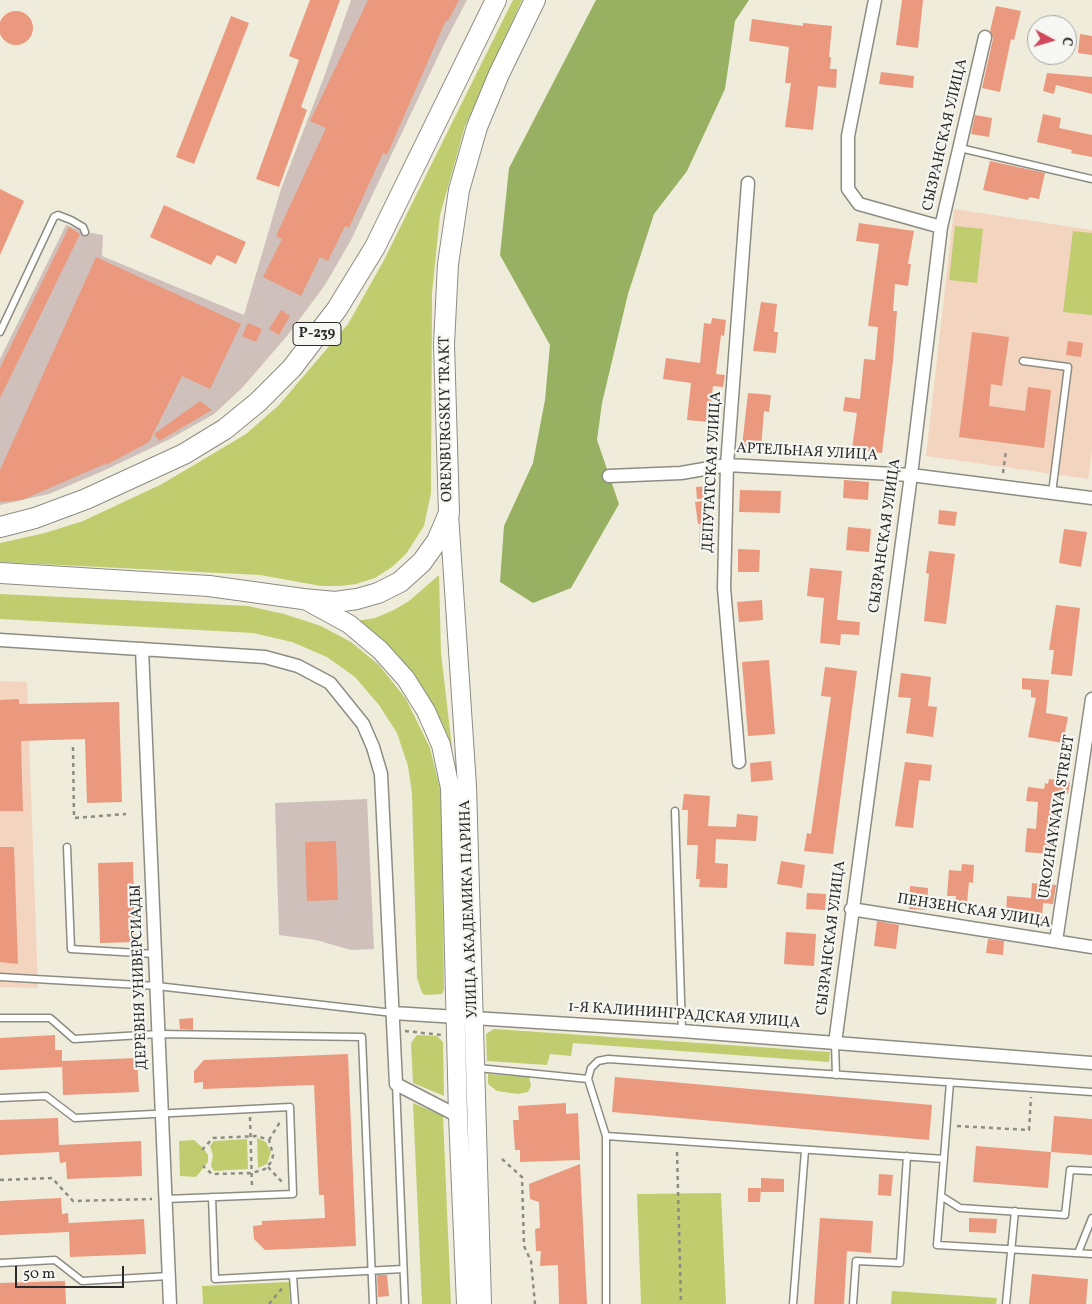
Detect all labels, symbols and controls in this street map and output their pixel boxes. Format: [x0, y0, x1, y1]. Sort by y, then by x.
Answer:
north arrow [1027, 15, 1077, 65]
text: С [1057, 36, 1076, 47]
street label: СЫЗРАНСКАЯ УЛИЦА [920, 57, 972, 213]
road number: Р-239 [293, 322, 341, 346]
street label: ORENBURGSKIY TRAKT [437, 336, 457, 502]
street label: ДЕПУТАТСКАЯ УЛИЦА [700, 391, 726, 553]
street label: АРТЕЛЬНАЯ УЛИЦА [736, 440, 878, 466]
street label: СЫЗРАНСКАЯ УЛИЦА [866, 458, 906, 614]
street label: UROZHAYNAYA STREET [1036, 734, 1080, 900]
street label: УЛИЦА АКАДЕМИКА ПАРИНА [457, 799, 483, 1019]
street label: СЫЗРАНСКАЯ УЛИЦА [814, 859, 850, 1017]
street label: ДЕРЕВНЯ УНИВЕРСИАДЫ [128, 884, 152, 1070]
street label: ПЕНЗЕНСКАЯ УЛИЦА [896, 891, 1052, 933]
street label: 1-Я КАЛИНИНГРАДСКАЯ УЛИЦА [567, 999, 801, 1033]
scale bar [18, 1256, 126, 1288]
text: 50 m [23, 1264, 55, 1285]

